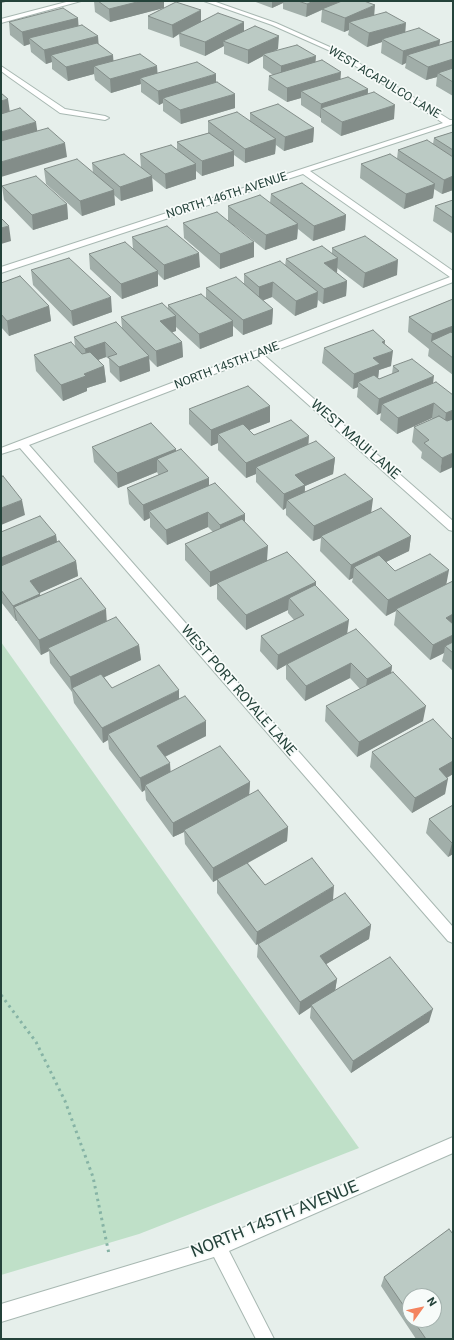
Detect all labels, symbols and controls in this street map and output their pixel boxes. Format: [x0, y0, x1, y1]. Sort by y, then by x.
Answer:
street label: WEST ACAPULCO LANE [325, 44, 443, 122]
street label: NORTH 146TH AVENUE [165, 170, 289, 222]
street label: NORTH 145TH LANE [173, 339, 281, 393]
street label: WEST MAUI LANE [307, 397, 403, 483]
street label: WEST PORT ROYALE LANE [177, 622, 299, 760]
street label: NORTH 145TH AVENUE [188, 1177, 362, 1263]
north arrow [402, 1288, 442, 1328]
text: N [424, 1295, 439, 1309]

